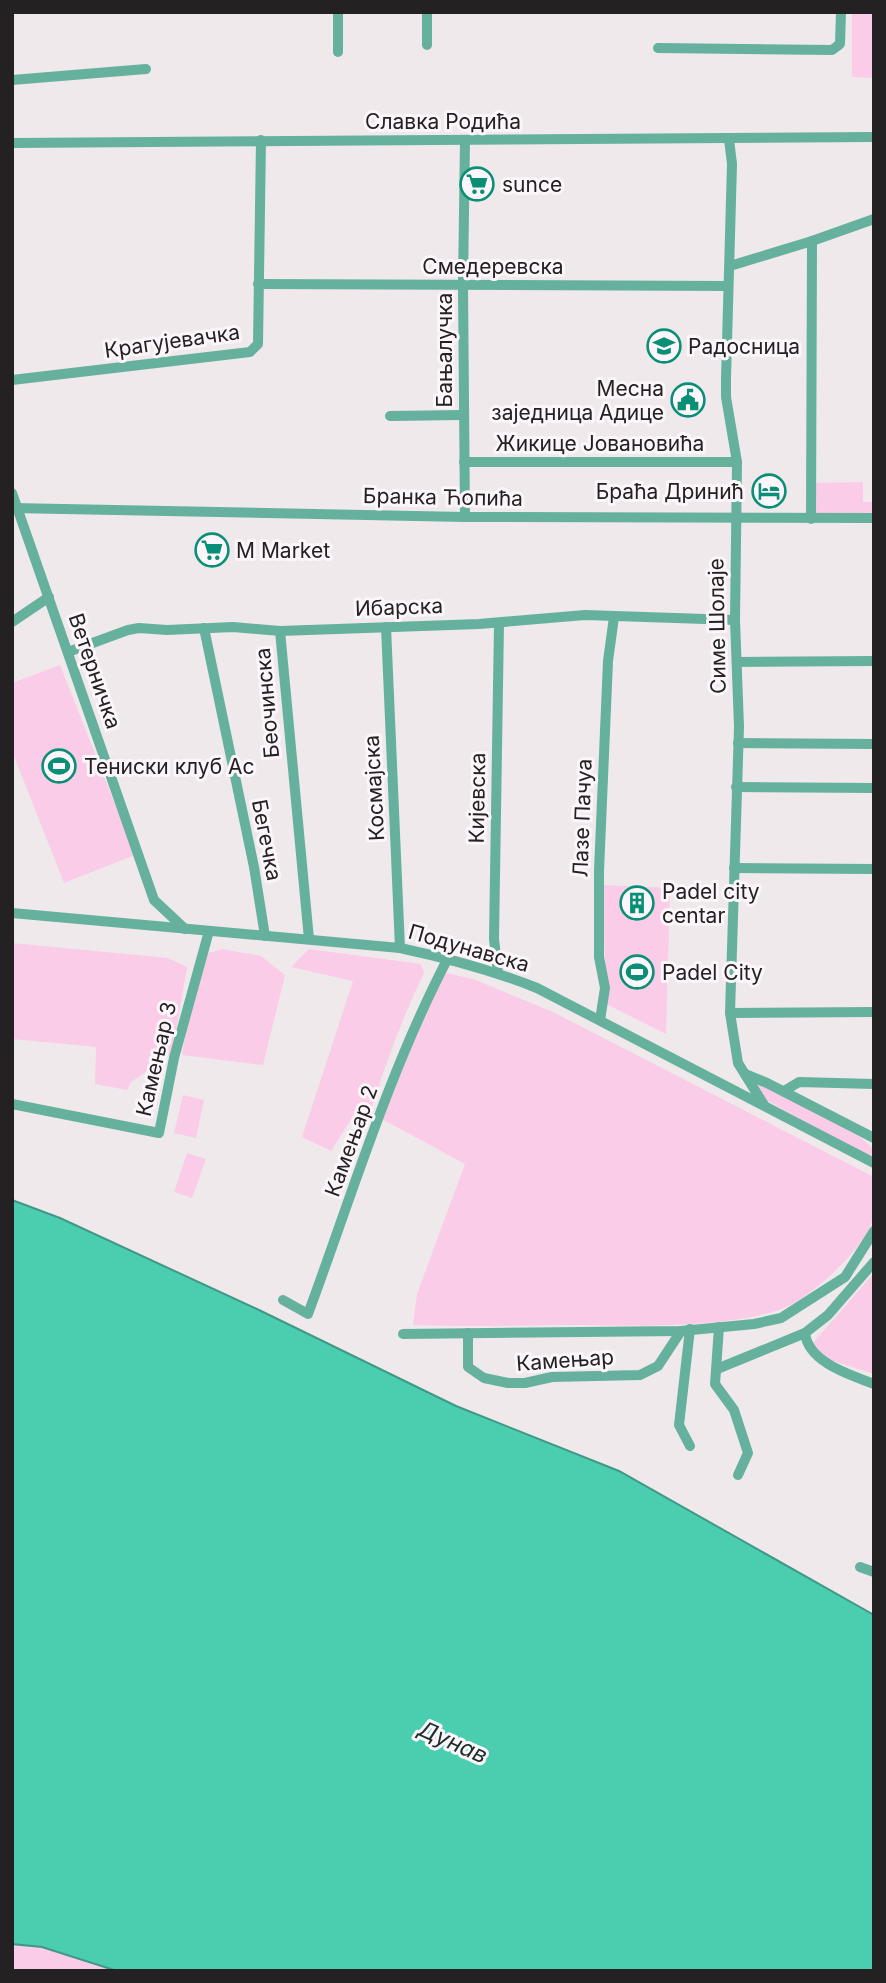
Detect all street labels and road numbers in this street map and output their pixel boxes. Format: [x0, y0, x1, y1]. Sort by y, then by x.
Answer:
street label: Славка Родића [365, 109, 521, 134]
street label: Смедеревска [422, 254, 564, 279]
street label: Бањалучка [432, 293, 457, 407]
street label: Крагујевачка [103, 319, 241, 363]
street label: Жикице Јовановића [496, 431, 704, 456]
street label: Бранка Ћопића [363, 483, 523, 511]
street label: Симе Шолаје [703, 558, 731, 694]
street label: Ибарска [355, 593, 443, 621]
street label: Ветерничка [64, 610, 126, 732]
street label: Беочинска [250, 647, 284, 759]
street label: Космајска [359, 734, 389, 842]
street label: Кијевска [464, 752, 490, 844]
street label: Лазе Пачуа [567, 758, 597, 878]
street label: Бегечка [247, 797, 287, 883]
street label: Подунавска [406, 919, 532, 977]
street label: Камењар 3 [131, 999, 181, 1119]
street label: Камењар 2 [319, 1082, 383, 1200]
street label: Камењар [515, 1344, 615, 1376]

